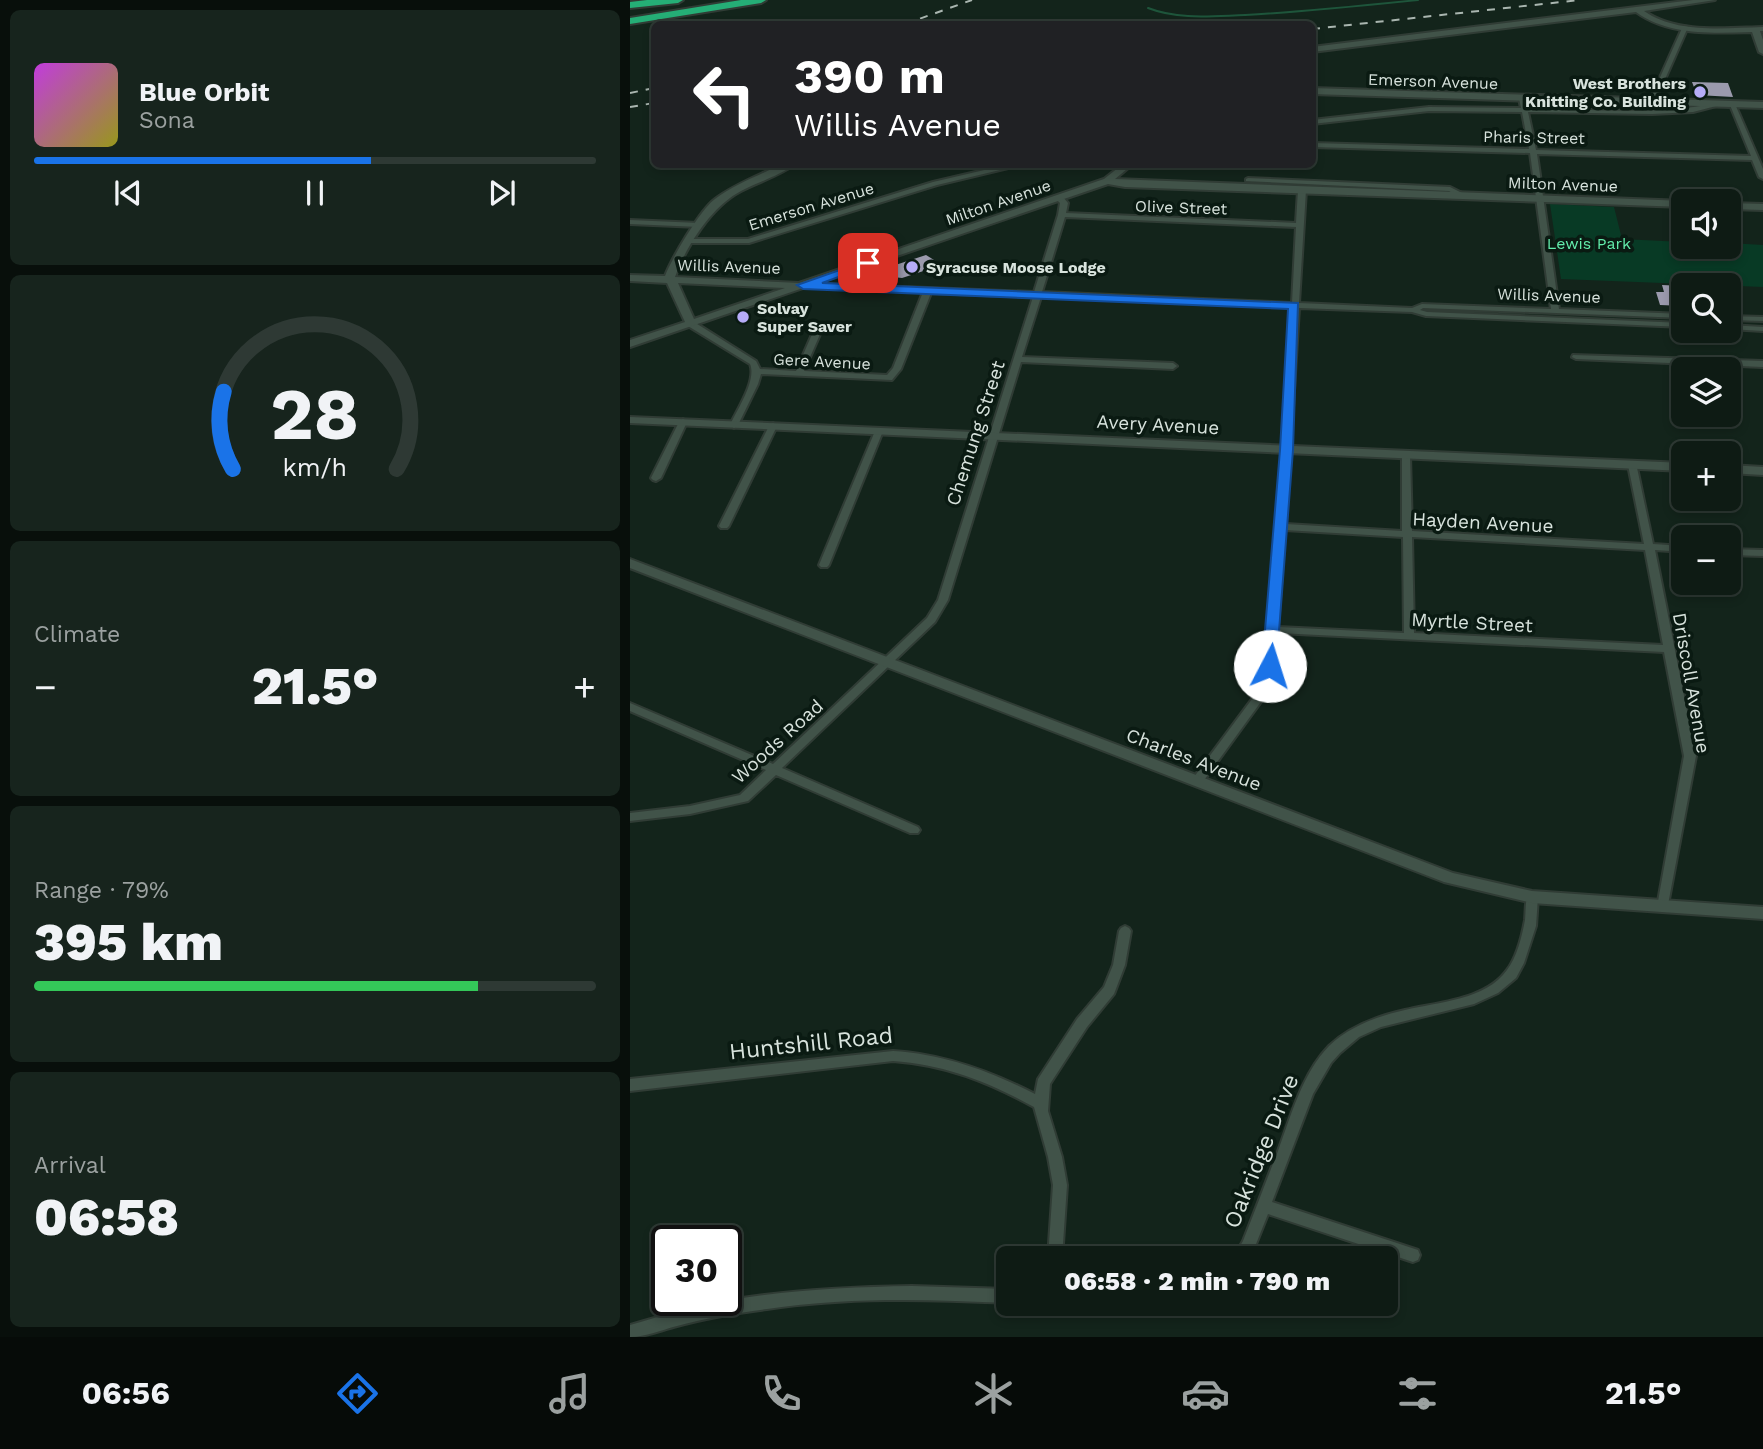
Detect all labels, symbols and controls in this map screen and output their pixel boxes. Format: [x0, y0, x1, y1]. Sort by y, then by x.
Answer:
text: 390 m [794, 47, 945, 105]
icon: left [679, 49, 770, 140]
street label: Emerson Avenue [1368, 70, 1498, 93]
place label: West Brothers Knitting Co. Building [1525, 74, 1686, 111]
text: Blue Orbit [139, 77, 269, 107]
marker: West Brothers Knitting Co. Building [1692, 84, 1708, 100]
text: Willis Avenue [794, 106, 1001, 144]
text: Sona [139, 107, 195, 134]
street label: Pharis Street [1483, 127, 1585, 148]
street label: Milton Avenue [1508, 173, 1618, 196]
icon: previous [109, 174, 147, 212]
icon: pause [296, 174, 334, 212]
icon: next [483, 174, 521, 212]
street label: Milton Avenue [943, 176, 1053, 229]
street label: Emerson Avenue [746, 178, 876, 235]
map controls [1671, 189, 1741, 595]
button: sound [1671, 189, 1741, 259]
street label: Olive Street [1135, 196, 1228, 219]
pin [838, 233, 898, 293]
park label: Lewis Park [1547, 234, 1631, 253]
icon: arrive [849, 244, 887, 282]
street label: Willis Avenue [677, 255, 781, 278]
place label: Syracuse Moose Lodge [926, 258, 1106, 277]
marker: Syracuse Moose Lodge [904, 259, 920, 275]
button: search [1671, 273, 1741, 343]
street label: Willis Avenue [1497, 284, 1601, 307]
place label: Solvay Super Saver [757, 299, 852, 336]
marker: Solvay Super Saver [735, 309, 751, 325]
street label: Gere Avenue [773, 349, 871, 374]
button: layers [1671, 357, 1741, 427]
street label: Chemung Street [941, 358, 1010, 509]
text: 28 [270, 372, 360, 458]
street label: Avery Avenue [1096, 410, 1220, 439]
button: + [1671, 441, 1741, 511]
text: km/h [283, 453, 347, 482]
street label: Hayden Avenue [1412, 507, 1554, 538]
button: − [1671, 525, 1741, 595]
street label: Myrtle Street [1411, 608, 1533, 637]
street label: Driscoll Avenue [1668, 611, 1715, 755]
text: Climate [34, 621, 120, 648]
position arrow [1233, 629, 1307, 703]
text: 21.5° [252, 656, 378, 717]
text: − [34, 665, 57, 709]
text: + [573, 665, 596, 709]
street label: Woods Road [727, 694, 828, 788]
street label: Charles Avenue [1123, 723, 1265, 796]
text: Range · 79% [34, 877, 169, 904]
text: 395 km [34, 912, 223, 973]
street label: Huntshill Road [728, 1021, 894, 1066]
street label: Oakridge Drive [1218, 1070, 1305, 1232]
text: Arrival [34, 1152, 106, 1179]
text: 06:58 [34, 1187, 179, 1248]
speed limit sign: 30 [651, 1225, 742, 1316]
text: 06:58 · 2 min · 790 m [1064, 1266, 1330, 1296]
icon: directions [333, 1369, 382, 1418]
icon: music [545, 1369, 594, 1418]
icon: phone [757, 1369, 806, 1418]
icon: climate [969, 1369, 1018, 1418]
icon: car [1181, 1369, 1230, 1418]
icon: filters [1393, 1369, 1442, 1418]
text: 06:56 [82, 1374, 170, 1412]
text: 21.5° [1605, 1374, 1682, 1412]

